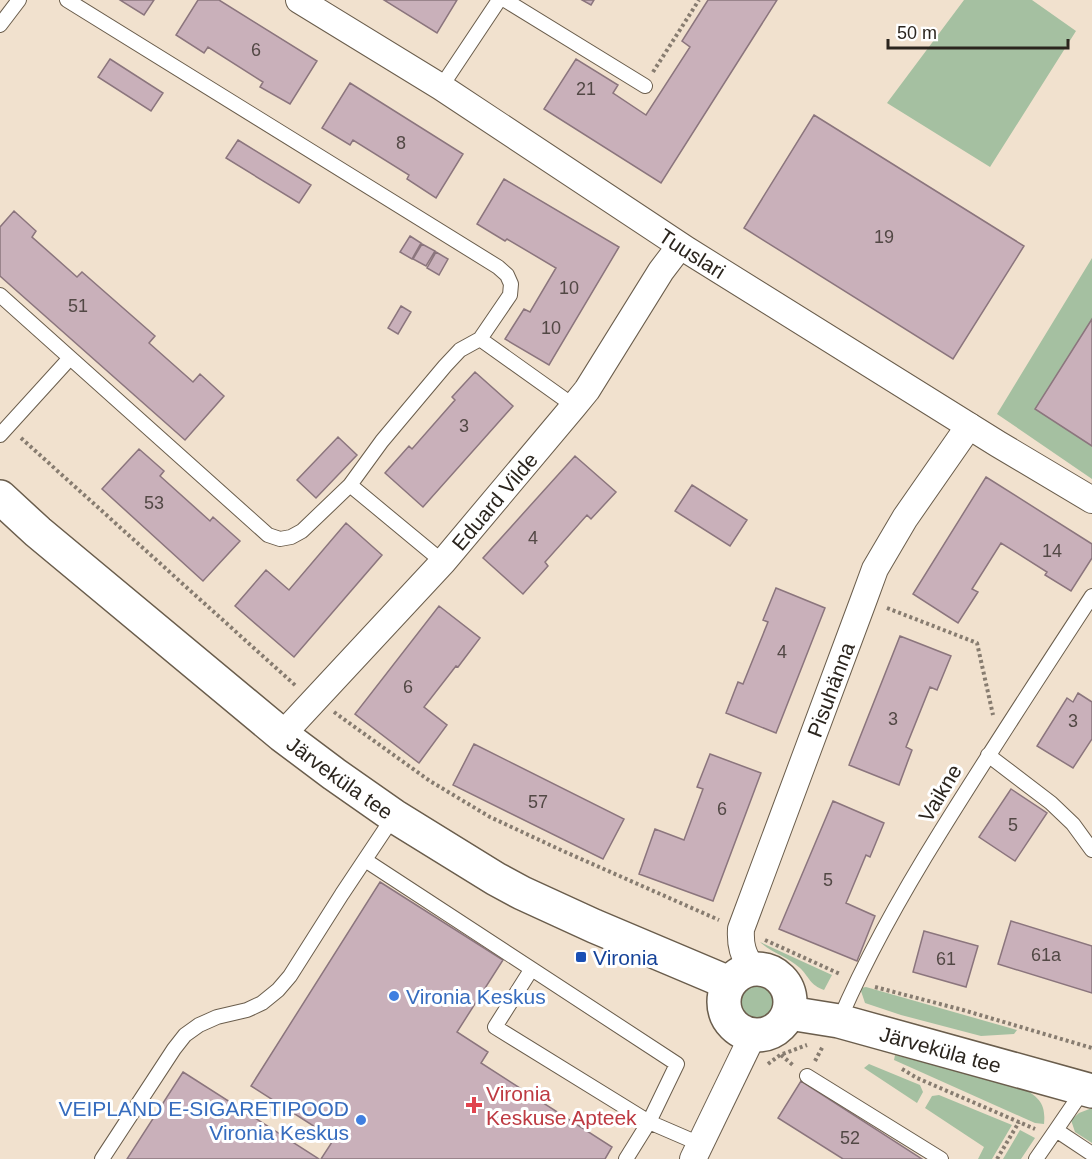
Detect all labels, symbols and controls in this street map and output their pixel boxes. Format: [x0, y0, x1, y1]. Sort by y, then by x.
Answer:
scale bar [888, 12, 1068, 50]
text: 50 m [897, 23, 937, 43]
house number: 6 [251, 40, 261, 60]
house number: 21 [576, 79, 596, 99]
house number: 8 [396, 133, 406, 153]
street label: Tuuslari [655, 224, 730, 283]
house number: 19 [874, 227, 894, 247]
house number: 10 [559, 278, 579, 298]
house number: 51 [68, 296, 88, 316]
house number: 10 [541, 318, 561, 338]
house number: 3 [459, 416, 469, 436]
street label: Eduard Vilde [447, 448, 542, 554]
house number: 53 [144, 493, 164, 513]
house number: 4 [528, 528, 538, 548]
house number: 14 [1042, 541, 1062, 561]
street label: Pisuhänna [802, 639, 859, 740]
house number: 4 [777, 642, 787, 662]
house number: 6 [403, 677, 413, 697]
house number: 3 [888, 709, 898, 729]
house number: 3 [1068, 711, 1078, 731]
street label: Järveküla tee [283, 731, 397, 823]
street label: Vaikne [914, 760, 966, 826]
house number: 57 [528, 792, 548, 812]
house number: 6 [717, 799, 727, 819]
house number: 5 [1008, 815, 1018, 835]
house number: 5 [823, 870, 833, 890]
house number: 61a [1031, 945, 1062, 965]
place label: Vironia [593, 946, 658, 969]
house number: 61 [936, 949, 956, 969]
marker: Vironia [574, 950, 588, 964]
place label: Vironia Keskus [406, 985, 546, 1008]
marker: Vironia Keskus [387, 989, 401, 1003]
street label: Järveküla tee [877, 1021, 1004, 1077]
place label: Vironia Keskuse Apteek [486, 1082, 637, 1129]
place label: VEIPLAND E-SIGARETIPOOD Vironia Keskus [58, 1097, 349, 1144]
marker: Vironia Keskuse Apteek [467, 1098, 481, 1112]
marker: VEIPLAND E-SIGARETIPOOD Vironia Keskus [354, 1113, 368, 1127]
house number: 52 [840, 1128, 860, 1148]

